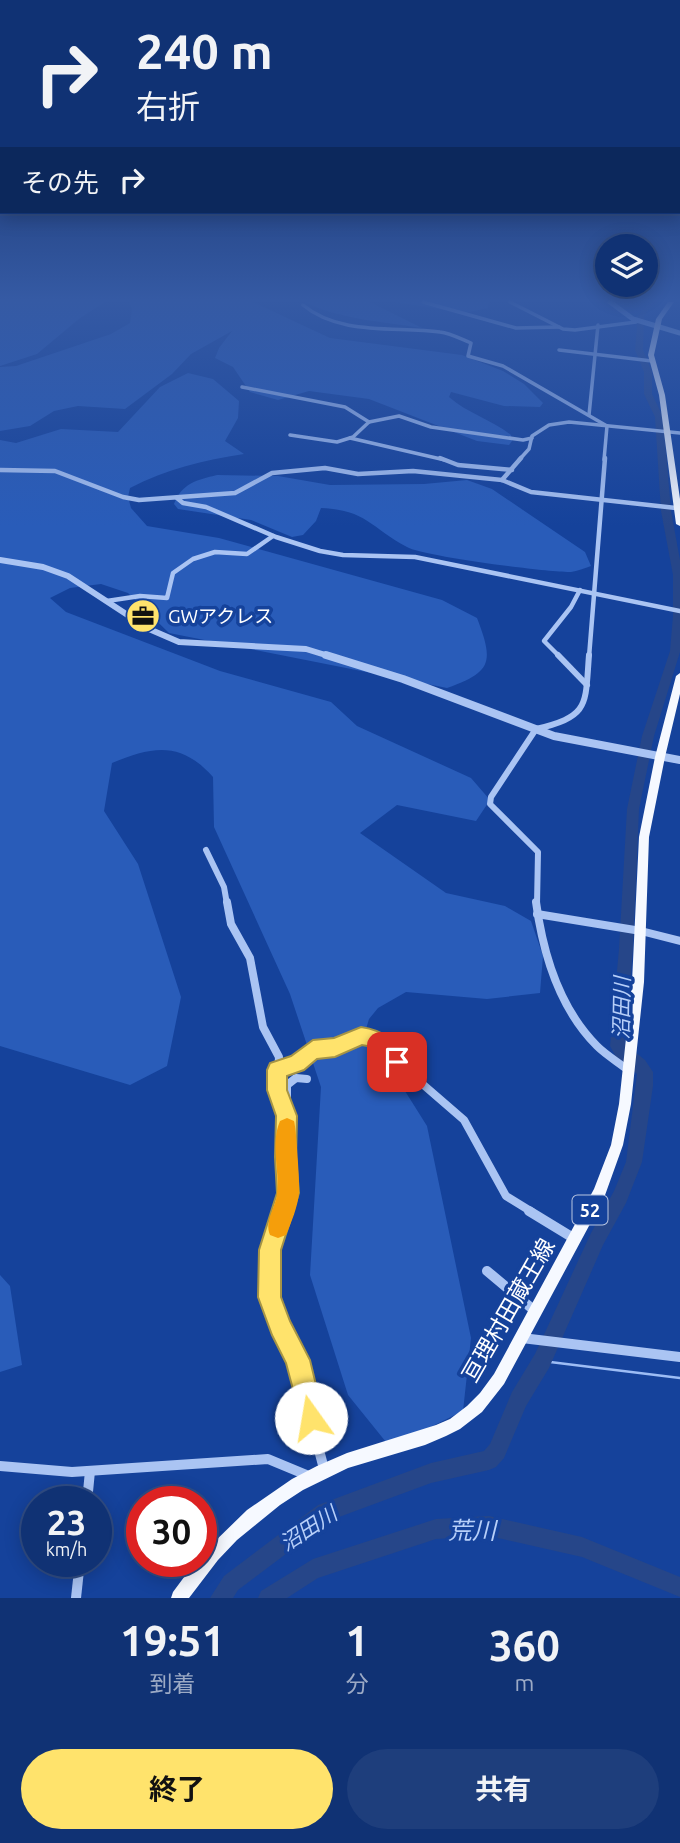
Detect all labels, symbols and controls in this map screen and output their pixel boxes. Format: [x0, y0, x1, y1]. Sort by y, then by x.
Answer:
text: 240 m [136, 23, 273, 78]
icon: right [21, 28, 112, 119]
text: 右折 [136, 88, 200, 124]
icon: right [113, 161, 151, 199]
text: その先 [21, 168, 99, 197]
map controls [595, 234, 658, 297]
button: layers [595, 234, 658, 297]
office icon: GWアクレス [124, 597, 162, 635]
place label: GWアクレス [168, 605, 273, 627]
water label: 沼田川 [608, 974, 634, 1040]
pin [367, 1032, 427, 1092]
icon: arrive [378, 1043, 416, 1081]
road number: 52 [572, 1196, 608, 1224]
street label: 亘理村田蔵王線 [457, 1234, 559, 1386]
position arrow [274, 1381, 348, 1455]
speed limit sign: 30 [126, 1486, 217, 1577]
water label: 沼田川 [275, 1500, 343, 1555]
text: 23 [47, 1502, 86, 1542]
water label: 荒川 [448, 1517, 499, 1544]
text: km/h [46, 1539, 87, 1559]
text: 19:51 [120, 1617, 225, 1664]
text: 1 [345, 1617, 369, 1664]
text: 360 [489, 1622, 560, 1669]
text: m [515, 1670, 534, 1695]
text: 到着 [150, 1671, 196, 1696]
text: 分 [346, 1671, 369, 1696]
button: 終了 [21, 1749, 333, 1829]
button: 共有 [347, 1749, 659, 1829]

